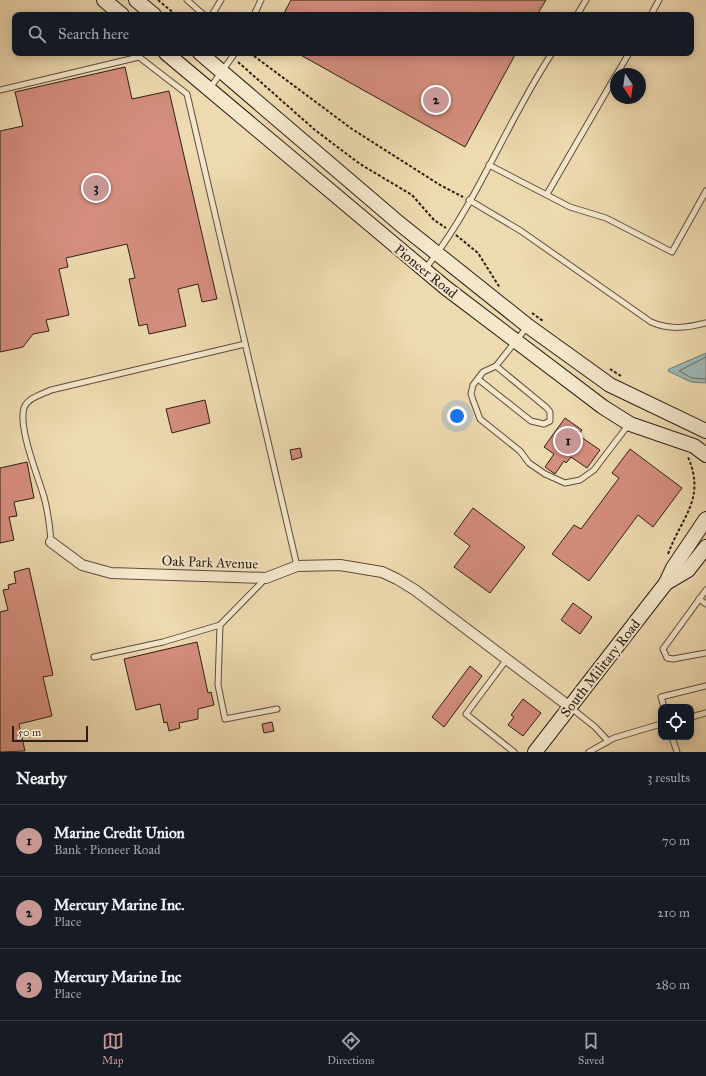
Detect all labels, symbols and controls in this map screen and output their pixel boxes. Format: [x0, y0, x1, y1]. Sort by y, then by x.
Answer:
search box [12, 12, 694, 56]
icon: search [26, 23, 48, 45]
text: Search here [58, 25, 129, 43]
north arrow [610, 68, 646, 104]
pin: 2 [423, 85, 449, 115]
pin: 3 [83, 173, 109, 203]
street label: Pioneer Road [391, 241, 461, 302]
your location [447, 406, 467, 426]
pin: 1 [555, 426, 581, 456]
street label: Oak Park Avenue [161, 552, 259, 573]
street label: South Military Road [557, 616, 644, 721]
map controls [658, 704, 694, 740]
button: locate [658, 704, 694, 740]
scale bar [12, 724, 88, 743]
text: 50 m [18, 726, 41, 739]
text: Nearby [16, 768, 67, 789]
text: 3 results [647, 770, 690, 786]
text: Marine Credit Union [54, 824, 185, 842]
text: 1 [26, 833, 32, 849]
text: 70 m [662, 833, 690, 849]
text: Bank · Pioneer Road [54, 842, 160, 858]
text: Mercury Marine Inc. [54, 896, 184, 914]
text: 2 [26, 905, 32, 921]
text: 210 m [657, 905, 690, 921]
text: Place [54, 914, 81, 930]
text: Mercury Marine Inc [54, 968, 181, 986]
text: 3 [26, 977, 32, 993]
text: 280 m [655, 977, 690, 993]
text: Place [54, 986, 81, 1002]
tab: Map [102, 1030, 124, 1067]
tab: Directions [327, 1030, 375, 1067]
tab: Saved [578, 1030, 604, 1067]

